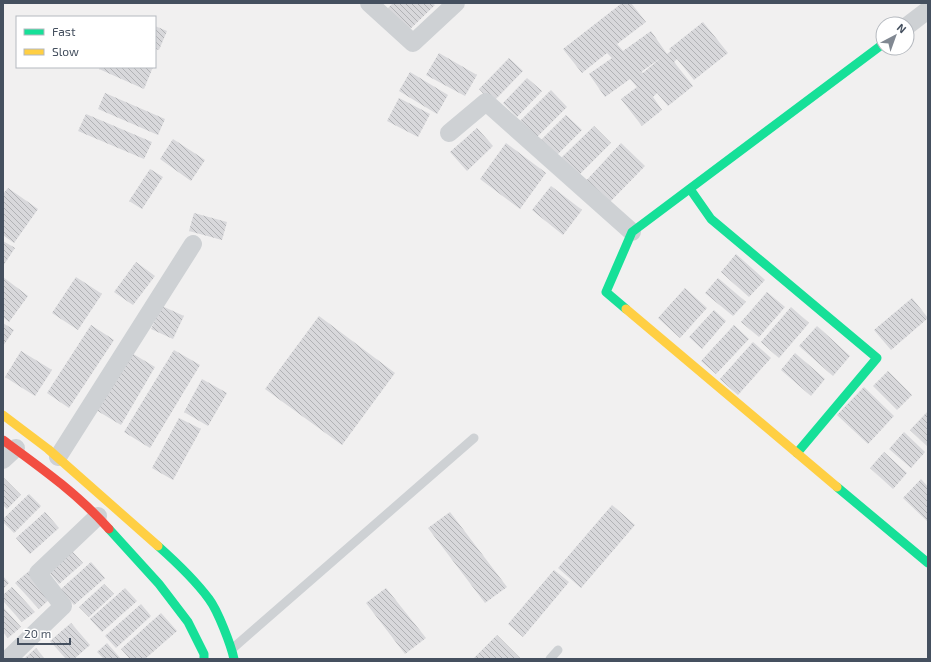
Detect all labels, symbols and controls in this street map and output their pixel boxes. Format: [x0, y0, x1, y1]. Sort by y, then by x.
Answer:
legend [16, 16, 156, 68]
north arrow [875, 16, 915, 56]
text: N [895, 21, 909, 36]
text: Fast [52, 24, 76, 38]
text: Slow [52, 44, 79, 58]
scale bar [18, 620, 70, 646]
text: 20 m [24, 626, 51, 640]

